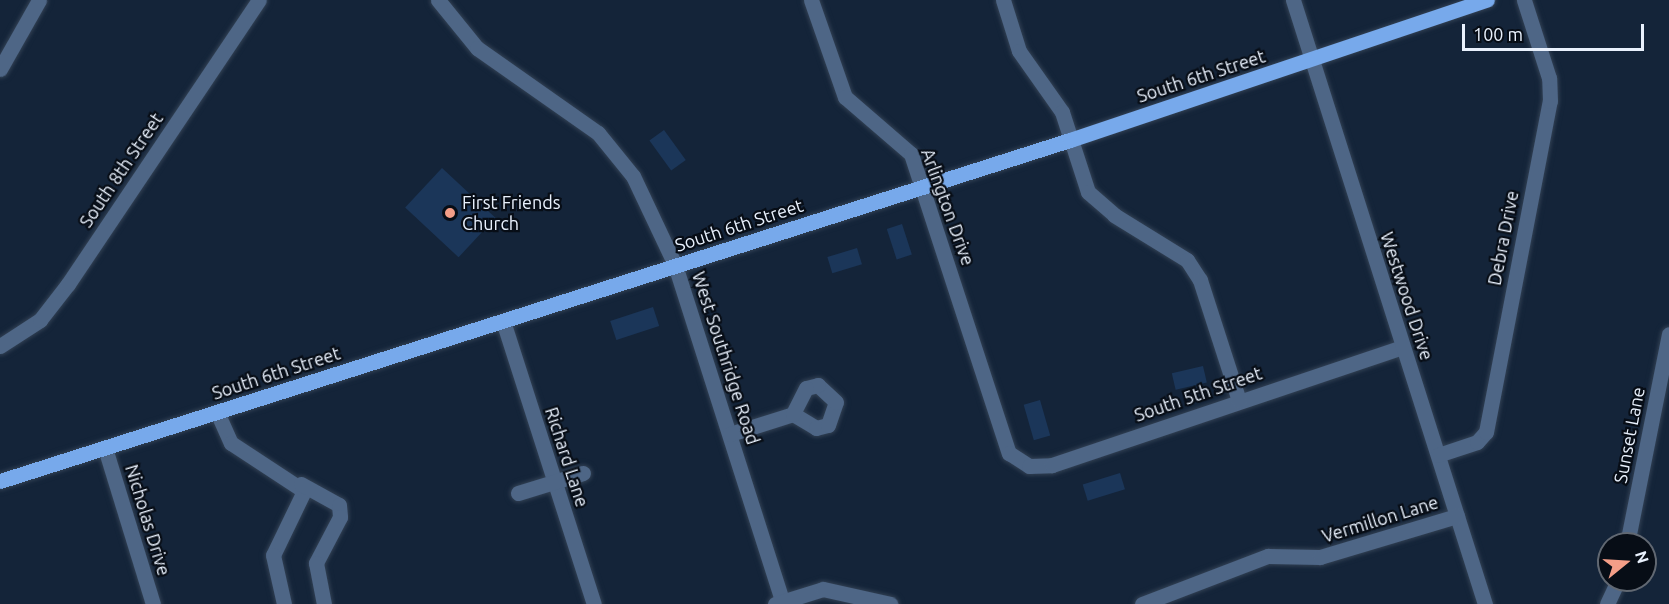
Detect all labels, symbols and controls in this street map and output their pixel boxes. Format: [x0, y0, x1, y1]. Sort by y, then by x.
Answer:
scale bar [1465, 12, 1646, 50]
text: 100 m [1473, 24, 1523, 44]
street label: South 6th Street [1134, 45, 1268, 107]
street label: South 8th Street [75, 109, 167, 231]
street label: Arlington Drive [917, 146, 979, 268]
street label: Debra Drive [1483, 189, 1523, 287]
place label: First Friends Church [462, 192, 561, 234]
street label: South 6th Street [672, 194, 806, 256]
marker: First Friends Church [443, 206, 457, 220]
street label: Westwood Drive [1376, 229, 1438, 363]
street label: West Southridge Road [688, 269, 764, 447]
street label: South 6th Street [209, 342, 343, 404]
street label: South 5th Street [1131, 362, 1265, 426]
street label: Sunset Lane [1609, 385, 1649, 485]
street label: Richard Lane [541, 404, 593, 510]
street label: Nicholas Drive [121, 462, 175, 578]
street label: Vermillon Lane [1319, 491, 1441, 547]
north arrow [1597, 532, 1657, 592]
text: N [1632, 549, 1653, 566]

